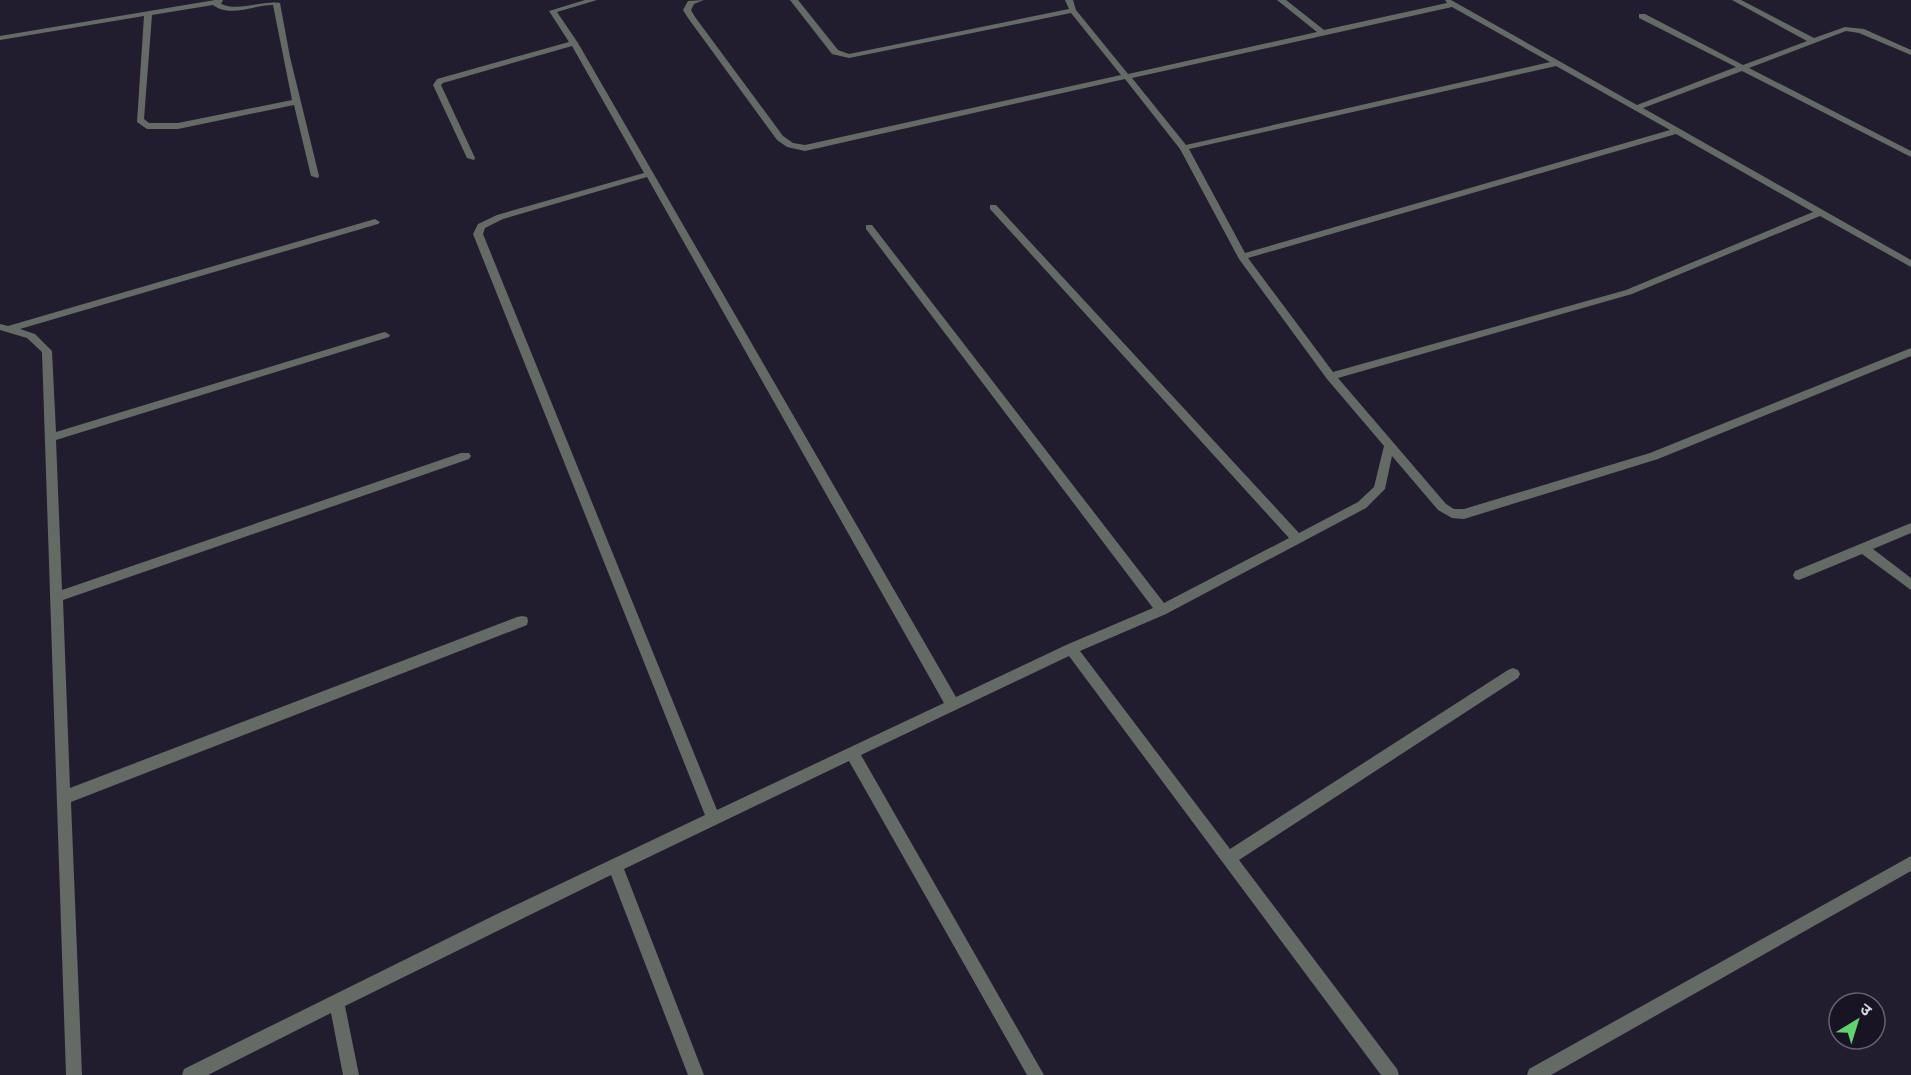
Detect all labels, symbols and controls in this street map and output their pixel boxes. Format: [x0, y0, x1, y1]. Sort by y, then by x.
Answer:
north arrow [1827, 991, 1887, 1051]
text: उ [1856, 998, 1877, 1021]

